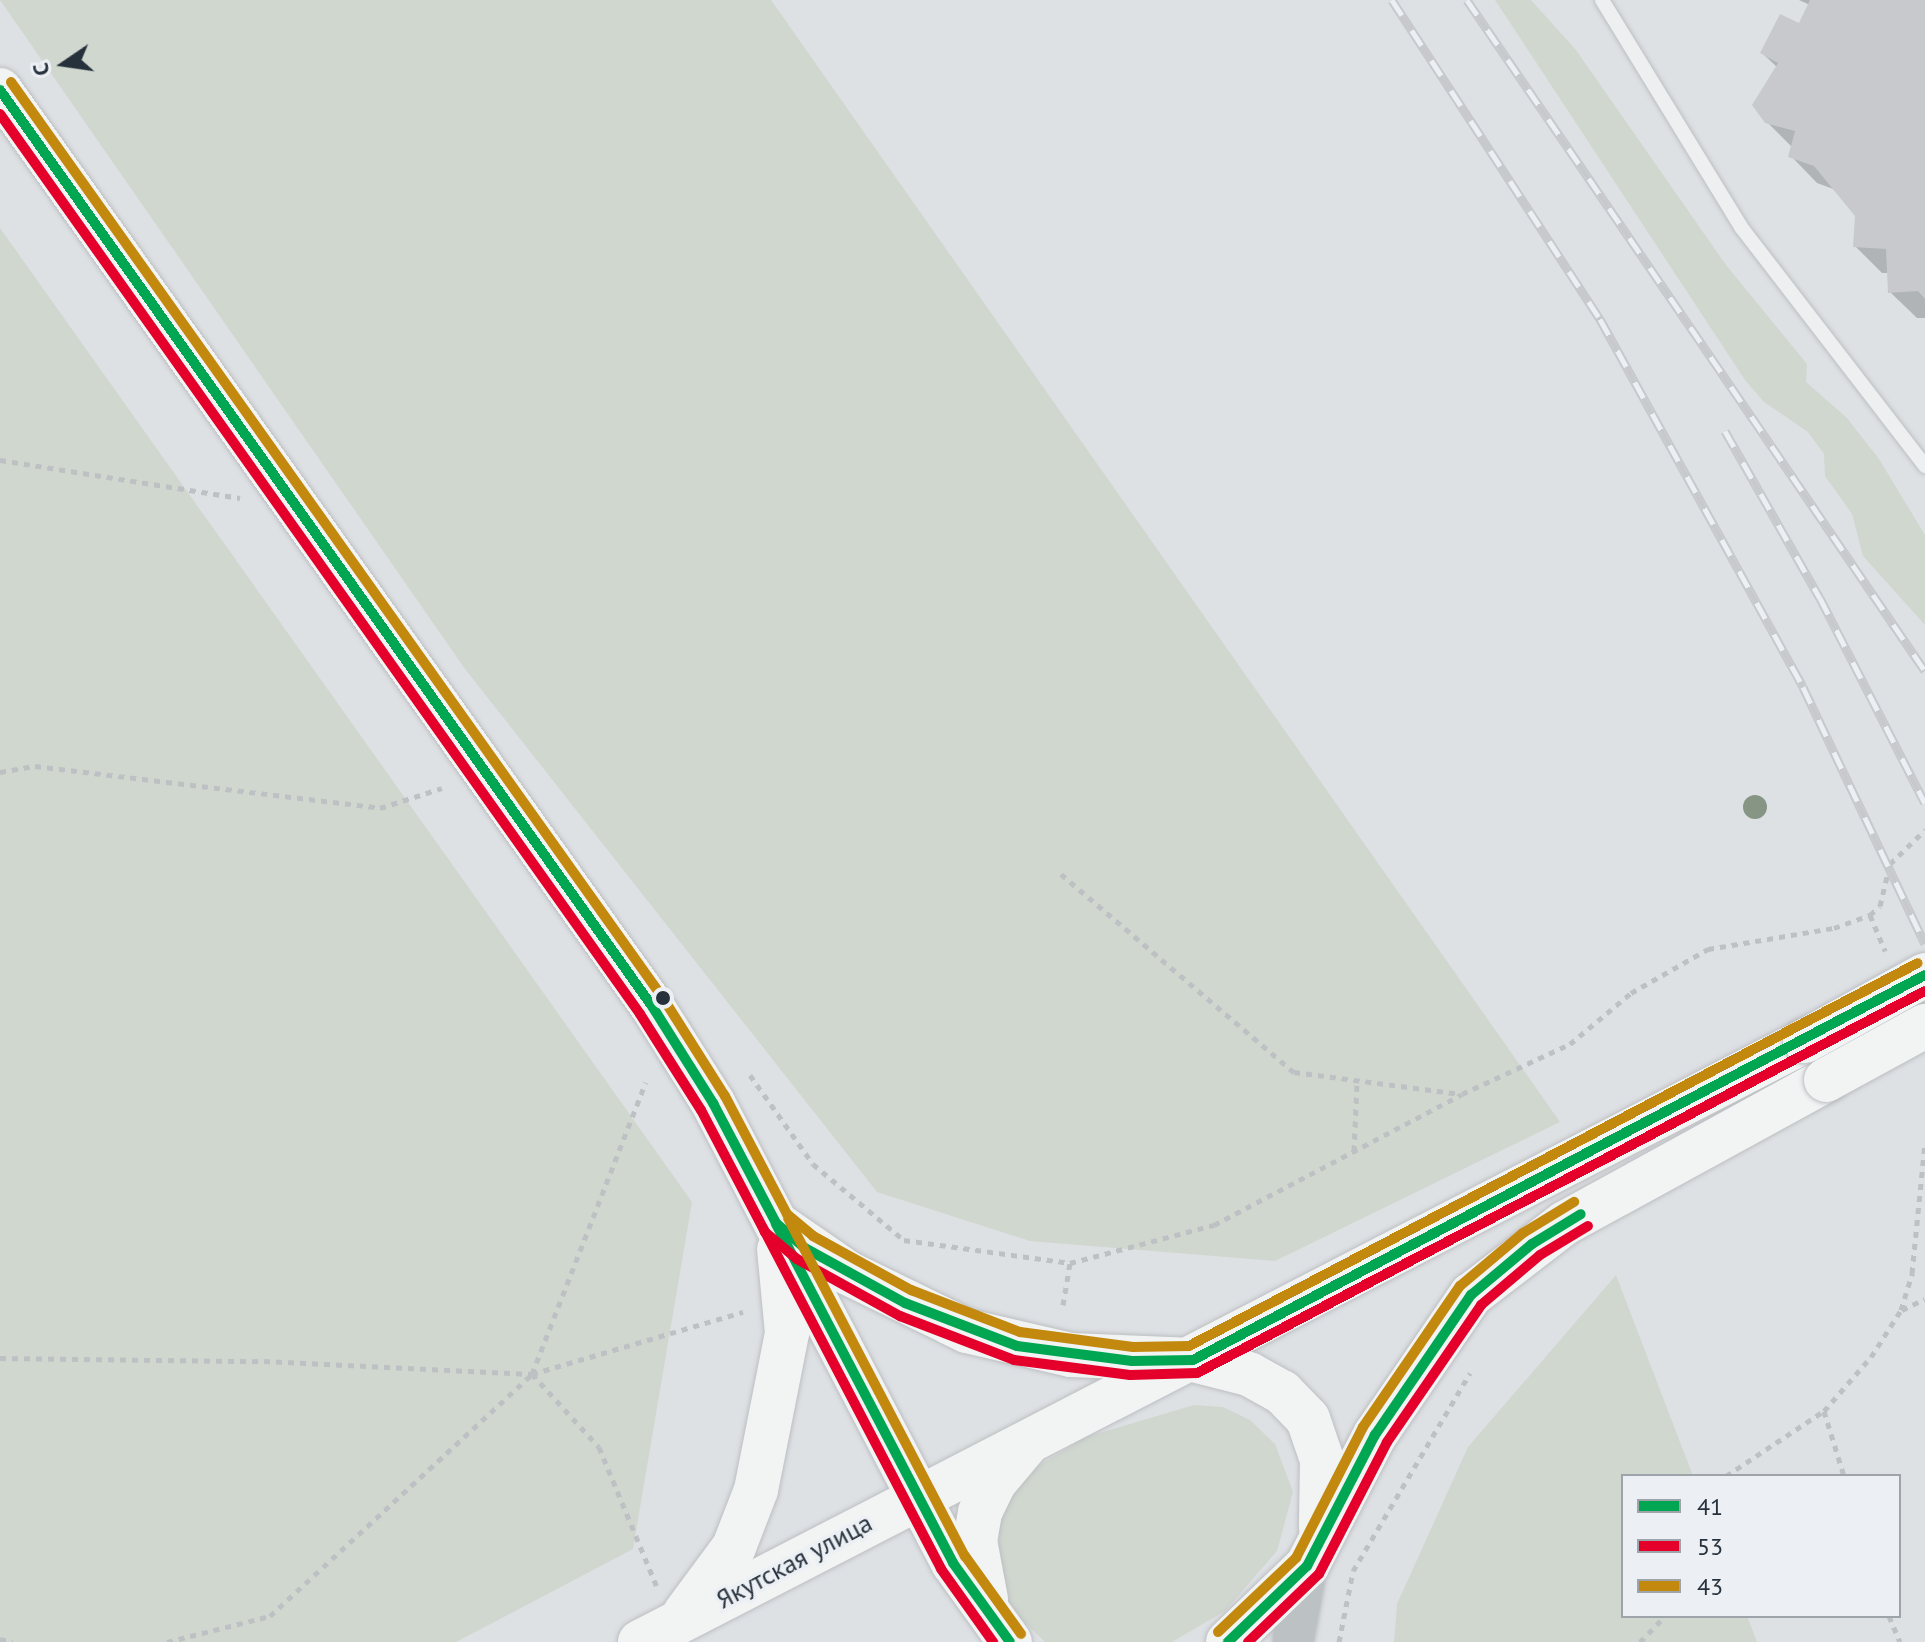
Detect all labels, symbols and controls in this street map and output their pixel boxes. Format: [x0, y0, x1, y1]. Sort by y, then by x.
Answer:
north arrow [24, 24, 104, 104]
text: С [26, 60, 56, 79]
unlabelled marker [655, 990, 671, 1006]
legend [1621, 1474, 1901, 1618]
text: 41 [1697, 1491, 1723, 1522]
street label: Якутская улица [711, 1507, 877, 1615]
text: 53 [1697, 1531, 1723, 1562]
text: 43 [1697, 1571, 1723, 1602]

